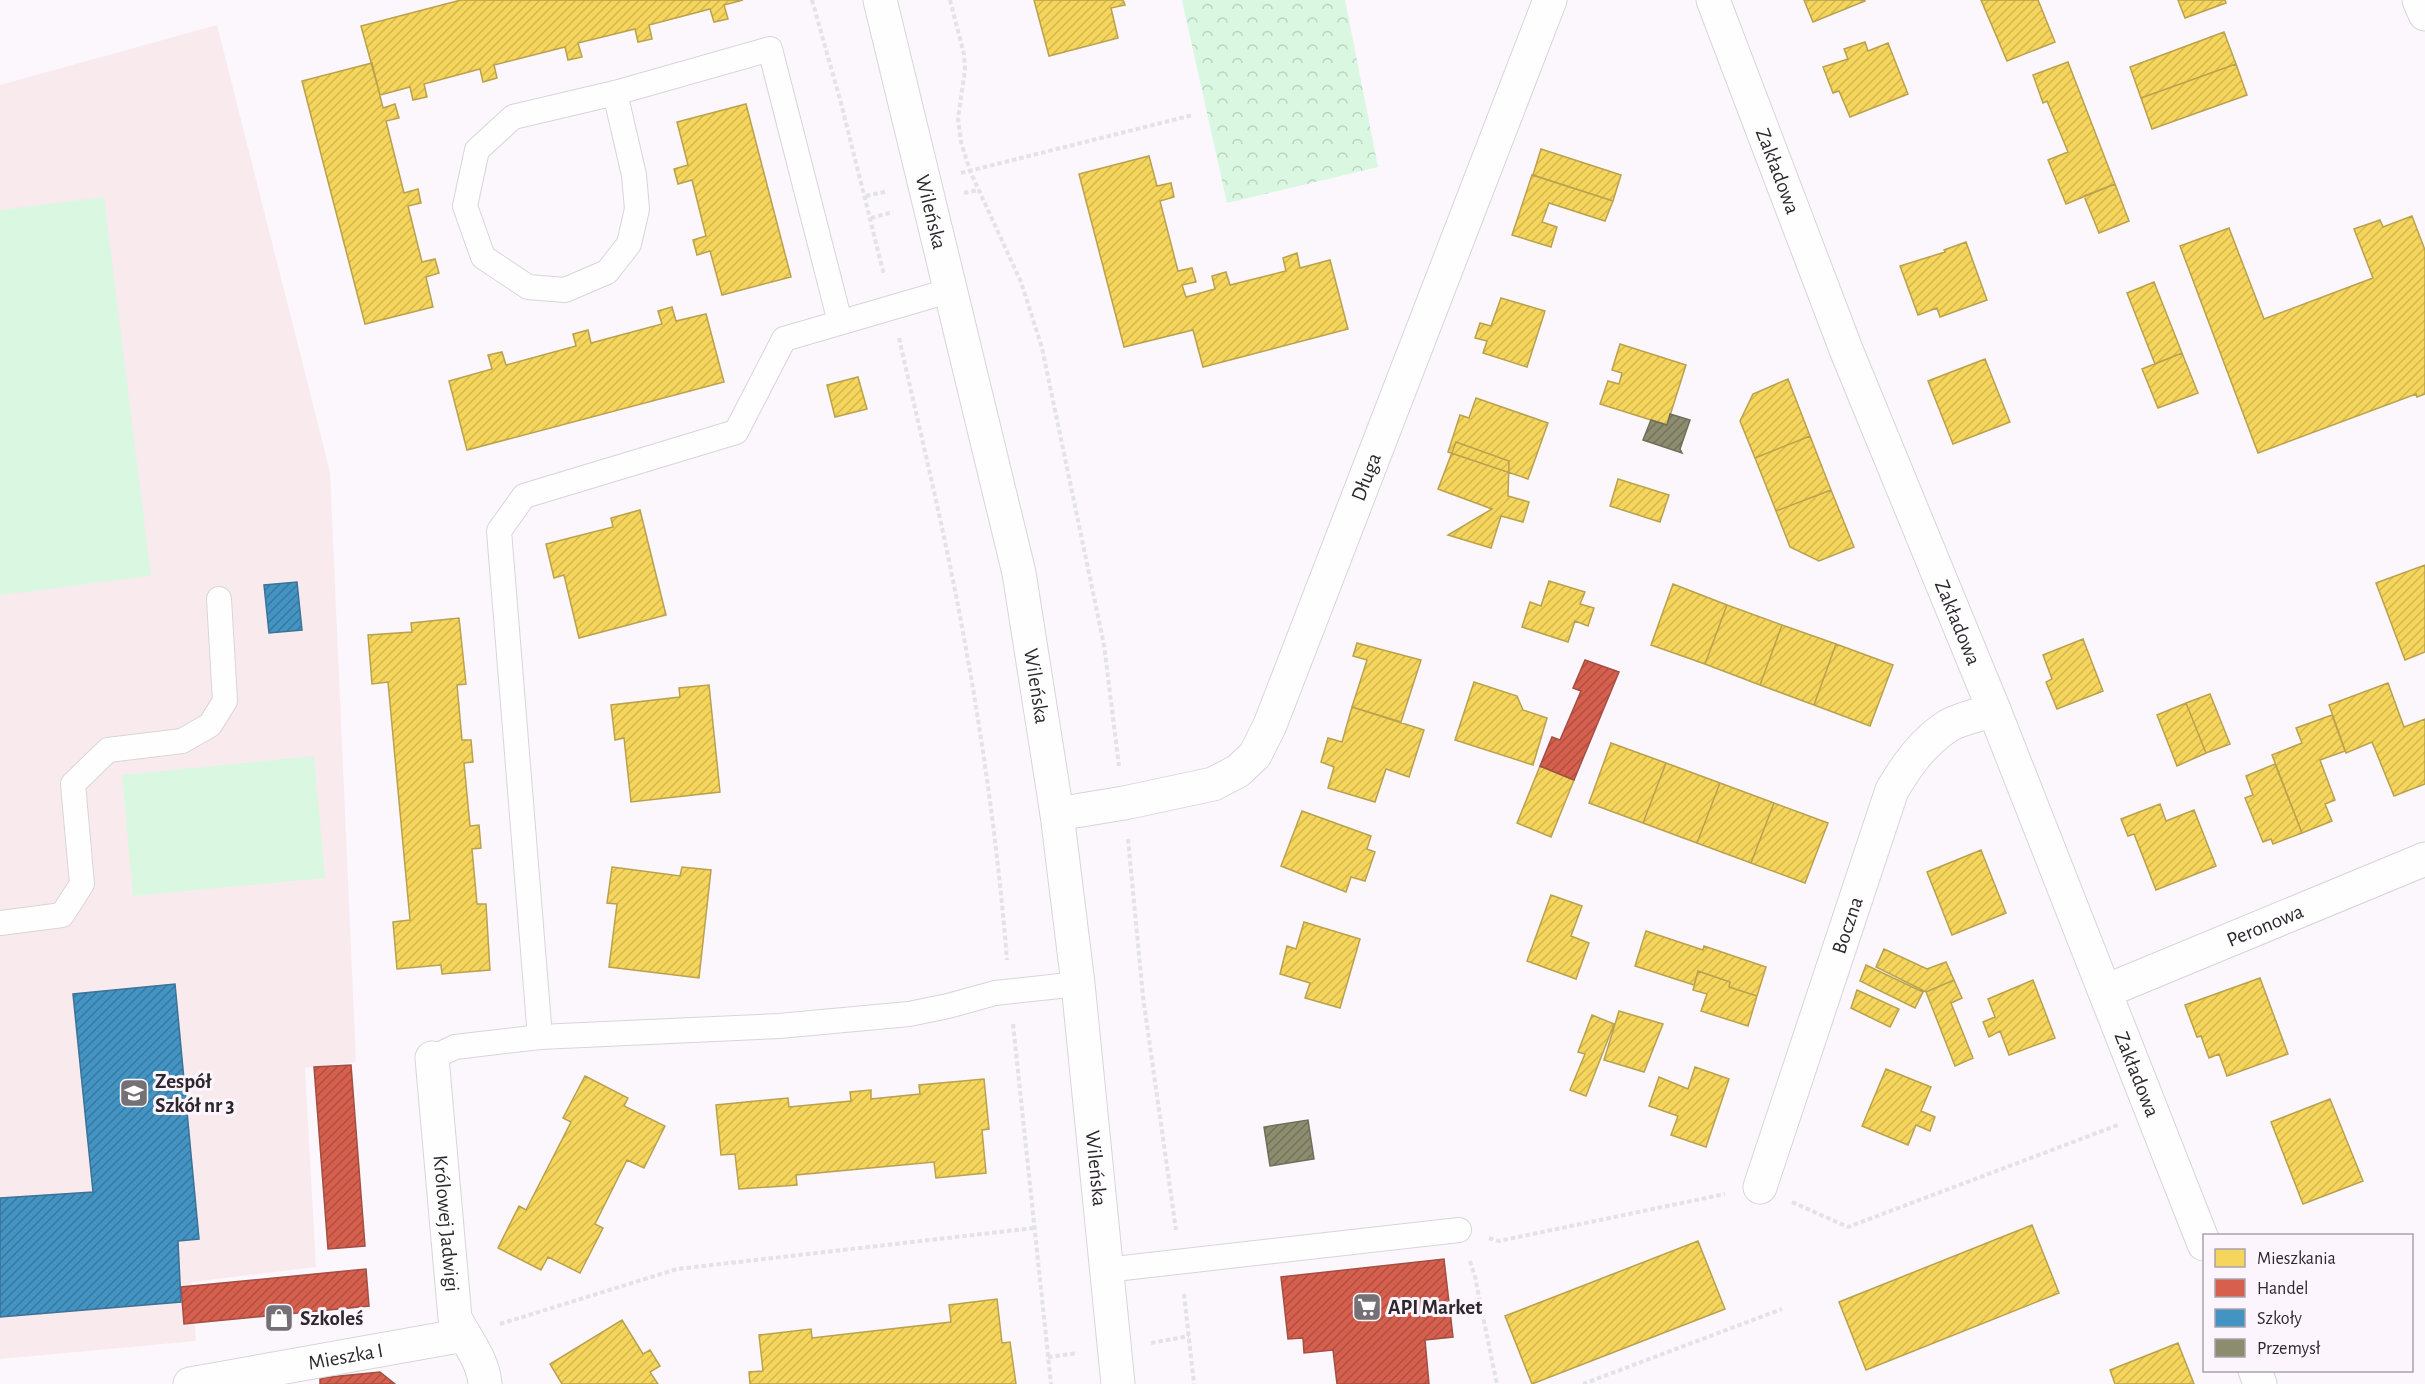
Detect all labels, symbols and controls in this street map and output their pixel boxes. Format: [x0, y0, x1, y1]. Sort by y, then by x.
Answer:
street label: Zakładowa [1752, 125, 1804, 217]
street label: Wileńska [912, 172, 951, 252]
street label: Długa [1347, 450, 1385, 504]
street label: Zakładowa [1931, 577, 1985, 668]
street label: Wileńska [1021, 647, 1053, 726]
street label: Boczna [1828, 894, 1866, 956]
street label: Peronowa [2223, 900, 2307, 950]
street label: Zakładowa [2111, 1028, 2164, 1120]
place label: Zespół Szkół nr 3 [155, 1071, 235, 1116]
school or university icon: Zespół Szkół nr 3 [118, 1077, 150, 1109]
street label: Wileńska [1082, 1129, 1111, 1207]
street label: Królowej Jadwigi [430, 1154, 463, 1293]
legend [2203, 1234, 2413, 1372]
text: Mieszkania [2257, 1250, 2336, 1268]
text: Handel [2257, 1280, 2308, 1298]
supermarket icon: API Market [1351, 1291, 1383, 1323]
place label: API Market [1388, 1297, 1482, 1318]
shop icon: Szkoleś [263, 1302, 295, 1334]
place label: Szkoleś [300, 1308, 363, 1329]
text: Szkoły [2257, 1310, 2302, 1328]
street label: Mieszka I [306, 1339, 385, 1373]
text: Przemysł [2257, 1340, 2321, 1358]

